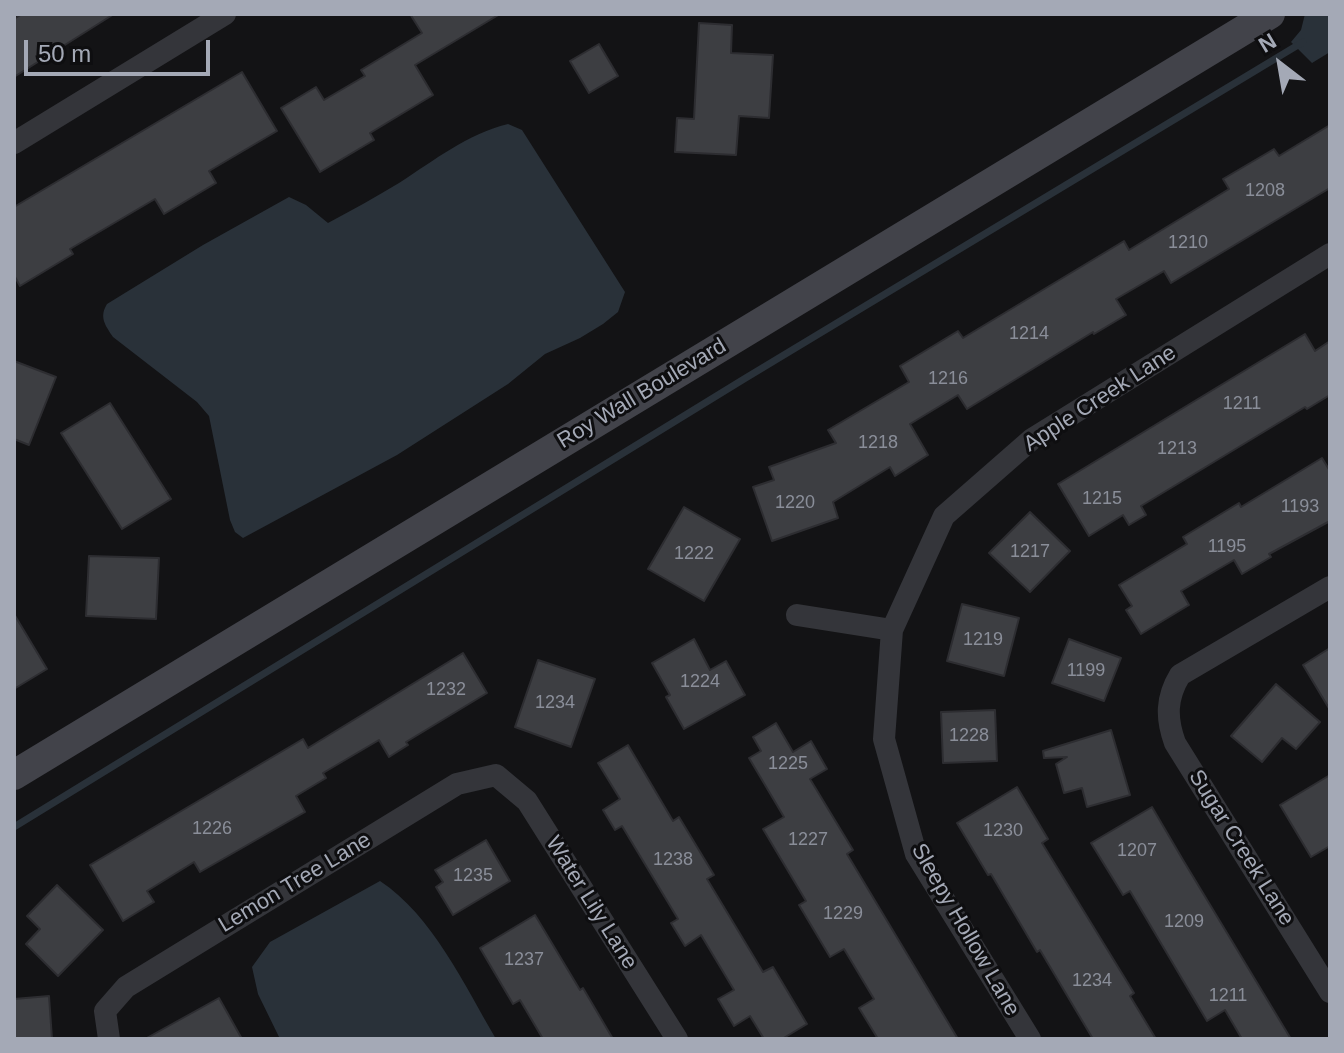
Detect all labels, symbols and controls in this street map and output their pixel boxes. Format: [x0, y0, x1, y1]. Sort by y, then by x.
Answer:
scale bar [28, 24, 214, 74]
north arrow [1240, 24, 1320, 104]
text: N [1254, 28, 1281, 58]
text: 50 m [38, 40, 91, 67]
house number: 1208 [1245, 180, 1285, 202]
house number: 1210 [1168, 232, 1208, 254]
house number: 1214 [1009, 323, 1049, 345]
street label: Roy Wall Boulevard [553, 333, 731, 455]
street label: Apple Creek Lane [1019, 340, 1181, 458]
house number: 1216 [928, 368, 968, 390]
house number: 1211 [1223, 393, 1261, 415]
house number: 1218 [858, 432, 898, 454]
house number: 1213 [1157, 438, 1197, 460]
house number: 1215 [1082, 488, 1122, 510]
house number: 1220 [775, 492, 815, 514]
house number: 1193 [1281, 496, 1319, 518]
house number: 1195 [1208, 536, 1246, 558]
house number: 1217 [1010, 541, 1050, 563]
house number: 1222 [674, 543, 714, 565]
house number: 1219 [963, 629, 1003, 651]
house number: 1199 [1067, 660, 1105, 682]
house number: 1224 [680, 671, 720, 693]
house number: 1232 [426, 679, 466, 701]
house number: 1234 [535, 692, 575, 714]
house number: 1228 [949, 725, 989, 747]
house number: 1225 [768, 753, 808, 775]
street label: Sugar Creek Lane [1182, 765, 1300, 931]
house number: 1226 [192, 818, 232, 840]
house number: 1230 [983, 820, 1023, 842]
street label: Lemon Tree Lane [214, 827, 376, 939]
house number: 1227 [788, 829, 828, 851]
street label: Water Lily Lane [540, 832, 642, 974]
street label: Sleepy Hollow Lane [905, 839, 1025, 1021]
house number: 1207 [1117, 840, 1157, 862]
house number: 1238 [653, 849, 693, 871]
house number: 1235 [453, 865, 493, 887]
house number: 1229 [823, 903, 863, 925]
house number: 1209 [1164, 911, 1204, 933]
house number: 1237 [504, 949, 544, 971]
house number: 1234 [1072, 970, 1112, 992]
house number: 1211 [1209, 985, 1247, 1007]

